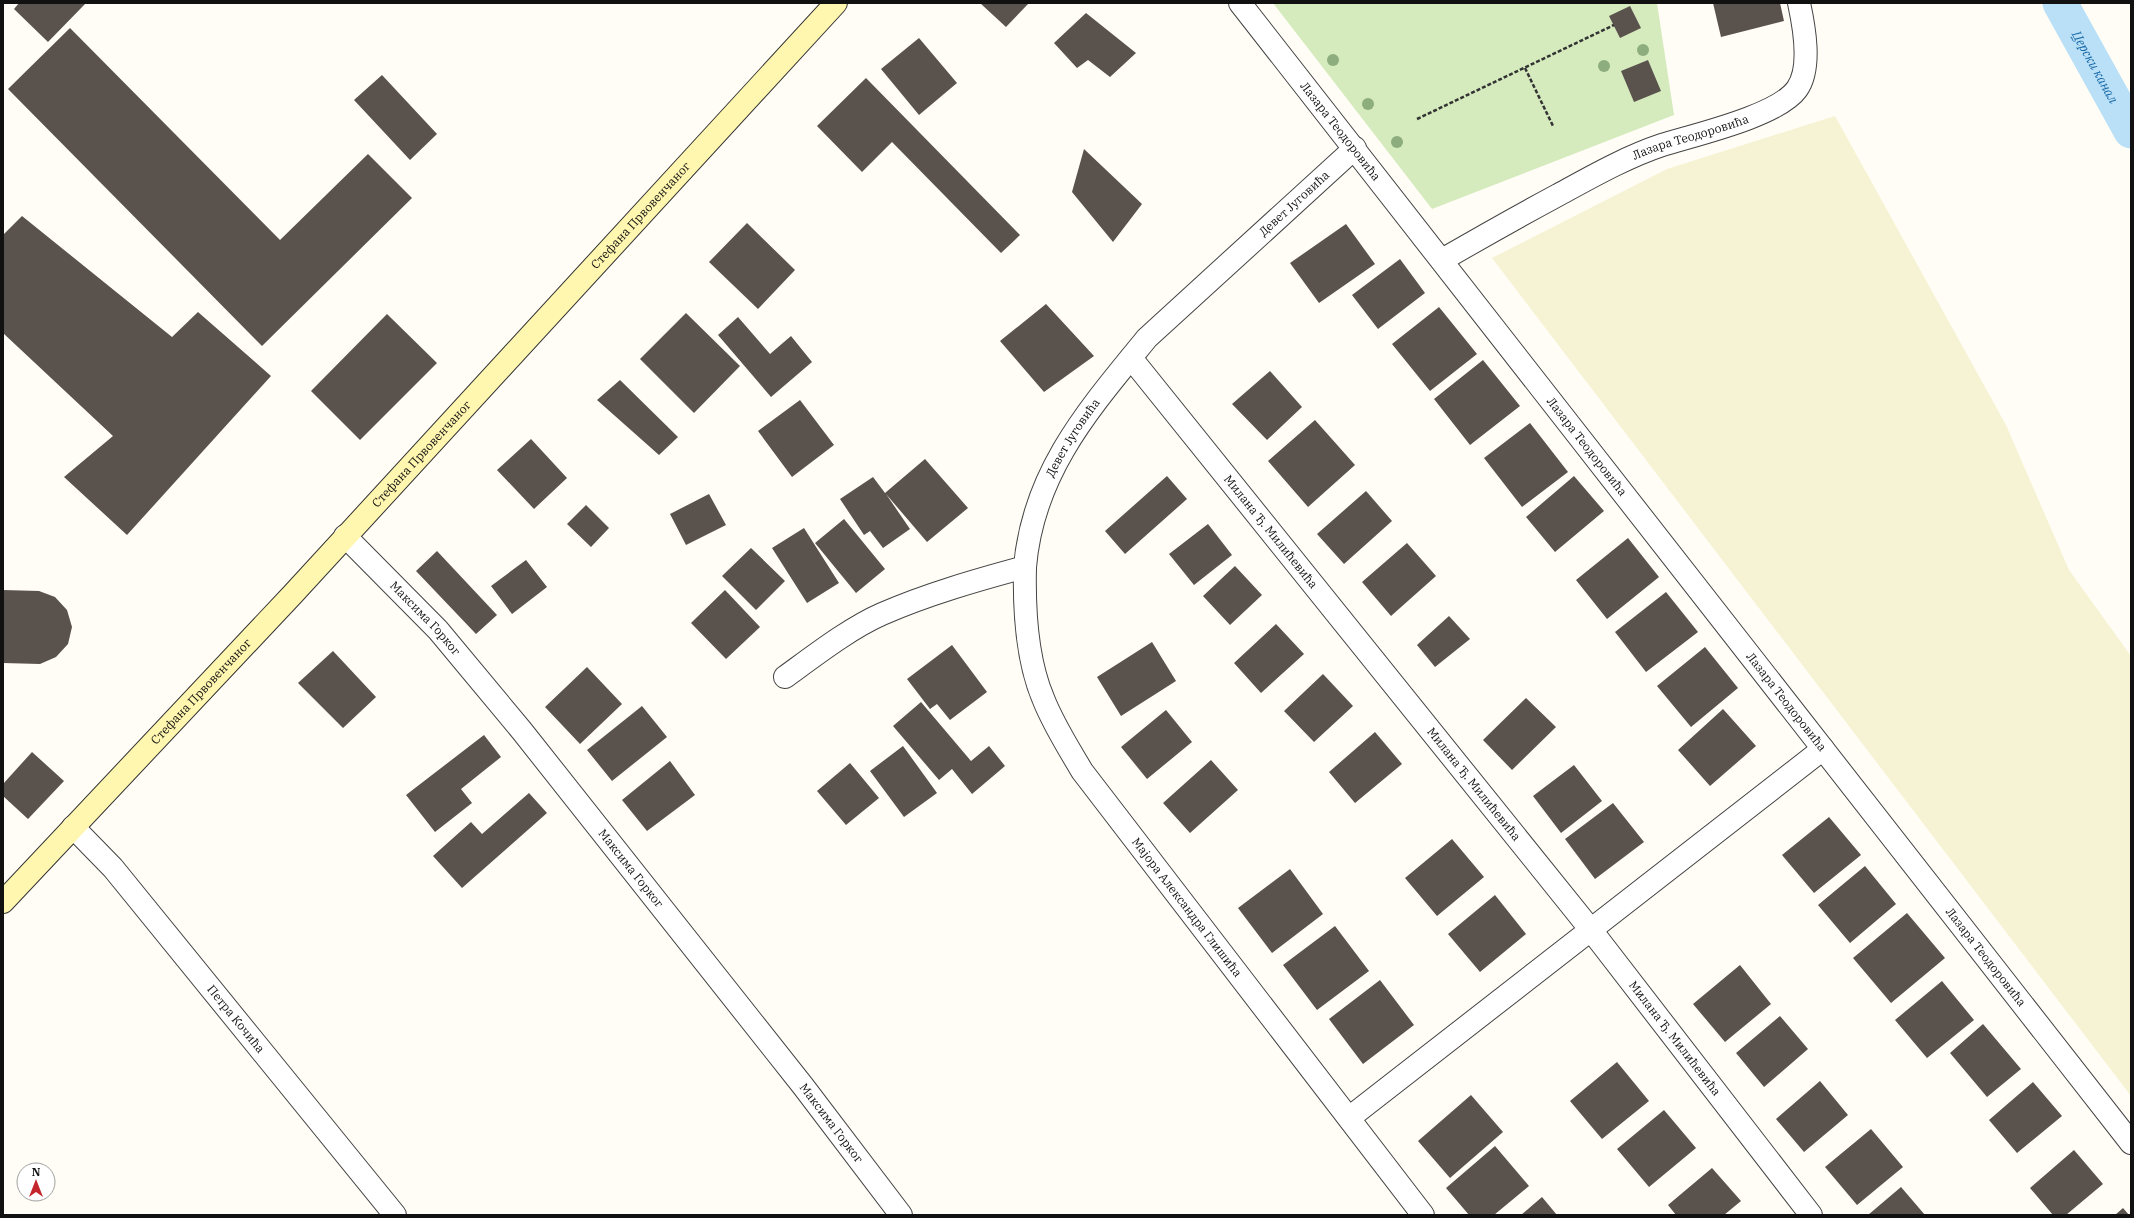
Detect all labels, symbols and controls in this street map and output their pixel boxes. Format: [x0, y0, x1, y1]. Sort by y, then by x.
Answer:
water label: Церски канал [2068, 27, 2122, 107]
street label: Лазара Теодоровића [1297, 79, 1384, 184]
street label: Лазара Теодоровића [1630, 111, 1751, 163]
street label: Стефана Првовенчаног [588, 159, 693, 272]
street label: Девет Југовића [1256, 167, 1333, 239]
street label: Лазара Теодоровића [1544, 394, 1631, 499]
street label: Девет Југовића [1042, 395, 1103, 479]
street label: Стефана Првовенчаног [368, 397, 474, 510]
street label: Милана Ђ. Милићевића [1221, 472, 1322, 592]
street label: Максима Горког [387, 578, 464, 658]
street label: Стефана Првовенчаног [147, 635, 254, 747]
street label: Лазара Теодоровића [1743, 649, 1830, 754]
street label: Милана Ђ. Милићевића [1424, 724, 1525, 844]
street label: Максима Горког [596, 826, 667, 911]
street label: Мајора Александра Глишића [1129, 834, 1246, 980]
street label: Лазара Теодоровића [1943, 904, 2030, 1010]
street label: Милана Ђ. Милићевића [1626, 978, 1724, 1099]
street label: Петра Кочића [204, 982, 269, 1056]
street label: Максима Горког [797, 1080, 867, 1166]
north arrow [16, 1162, 56, 1202]
text: N [32, 1165, 41, 1179]

